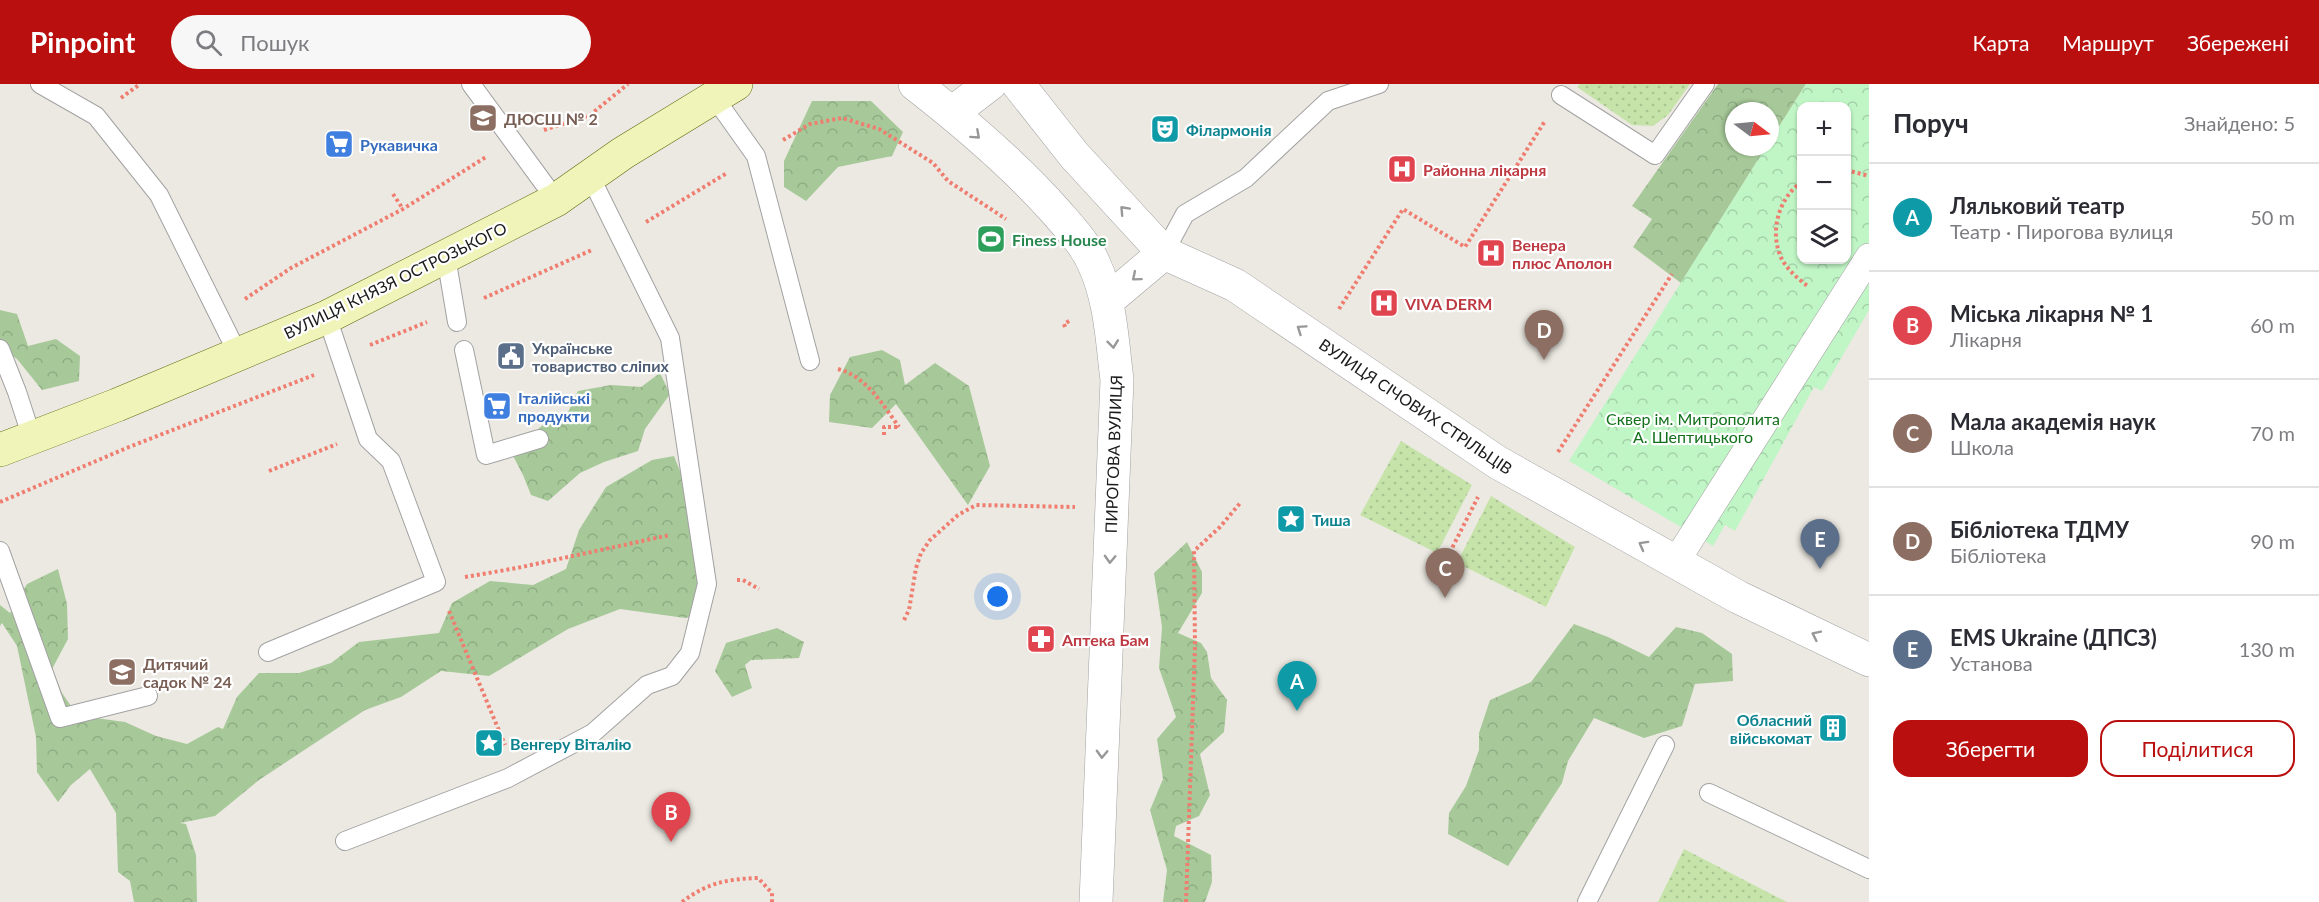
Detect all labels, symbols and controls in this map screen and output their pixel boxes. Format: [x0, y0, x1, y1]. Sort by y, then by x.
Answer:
search box [171, 15, 591, 69]
text: Pinpoint [30, 25, 135, 59]
icon: search [192, 26, 225, 59]
text: Пошук [240, 29, 309, 56]
text: Карта [1973, 30, 2029, 55]
text: Маршрут [2062, 30, 2154, 55]
text: Збережені [2187, 30, 2289, 55]
school or university icon: ДЮСШ № 2 [467, 102, 499, 134]
north arrow [1725, 102, 1779, 156]
map controls [1797, 102, 1851, 264]
button: + [1797, 102, 1851, 156]
text: Поруч [1893, 107, 1969, 139]
place label: ДЮСШ № 2 [504, 109, 598, 128]
text: Знайдено: 5 [2184, 111, 2295, 135]
theatre icon: Філармонія [1149, 113, 1181, 145]
place label: Філармонія [1186, 120, 1272, 139]
supermarket icon: Рукавичка [323, 128, 355, 160]
one-way arrow [969, 128, 980, 139]
place label: Рукавичка [360, 135, 438, 154]
hospital icon: Районна лікарня [1386, 153, 1418, 185]
button: − [1797, 156, 1851, 210]
place label: Районна лікарня [1423, 160, 1546, 179]
text: Ляльковий театр [1950, 192, 2125, 219]
text: A [1906, 205, 1919, 229]
text: 50 m [2250, 205, 2295, 229]
one-way arrow [1120, 206, 1131, 217]
button: layers [1797, 210, 1851, 264]
street label: ВУЛИЦЯ КНЯЗЯ ОСТРОЗЬКОГО [280, 218, 510, 342]
text: Театр · Пирогова вулиця [1950, 219, 2173, 243]
sports icon: Finess House [975, 223, 1007, 255]
place label: Finess House [1012, 230, 1107, 249]
place label: Венера плюс Аполон [1512, 235, 1612, 272]
hospital icon: Венера плюс Аполон [1475, 237, 1507, 269]
one-way arrow [1132, 270, 1143, 281]
hospital icon: VIVA DERM [1368, 287, 1400, 319]
place label: VIVA DERM [1404, 294, 1492, 313]
text: Міська лікарня № 1 [1950, 300, 2153, 327]
pin: D [1524, 310, 1564, 360]
text: B [1906, 313, 1919, 337]
text: 60 m [2250, 313, 2295, 337]
one-way arrow [1296, 326, 1307, 337]
text: Лікарня [1950, 327, 2022, 351]
street label: ВУЛИЦЯ СІЧОВИХ СТРІЛЬЦІВ [1316, 334, 1516, 478]
place label: Українське товариство сліпих [531, 338, 670, 375]
one-way arrow [1106, 339, 1118, 348]
public building icon: Українське товариство сліпих [495, 340, 527, 372]
street label: ПИРОГОВА ВУЛИЦЯ [1101, 374, 1125, 534]
place label: Італійські продукти [518, 388, 590, 425]
supermarket icon: Італійські продукти [481, 390, 513, 422]
text: Мала академія наук [1950, 408, 2156, 435]
park label: Сквер ім. Митрополита А. Шептицького [1606, 409, 1780, 446]
text: C [1906, 421, 1919, 445]
text: 70 m [2250, 421, 2295, 445]
text: Школа [1950, 435, 2014, 459]
place icon: Тиша [1275, 503, 1307, 535]
place label: Тиша [1312, 510, 1351, 529]
text: Бібліотека ТДМУ [1950, 516, 2129, 543]
pin: E [1800, 520, 1840, 569]
text: D [1905, 529, 1920, 553]
text: 90 m [2250, 529, 2295, 553]
one-way arrow [1639, 540, 1650, 552]
text: Бібліотека [1950, 543, 2047, 567]
pin: C [1426, 548, 1464, 598]
one-way arrow [1103, 555, 1116, 564]
your location [983, 582, 1012, 611]
pharmacy icon: Аптека Бам [1025, 623, 1057, 655]
text: EMS Ukraine (ДПСЗ) [1950, 624, 2157, 651]
place label: Аптека Бам [1061, 630, 1149, 649]
one-way arrow [1812, 630, 1823, 642]
text: E [1907, 637, 1918, 661]
text: 130 m [2239, 637, 2295, 661]
text: Установа [1950, 651, 2033, 675]
place label: Дитячий садок № 24 [143, 654, 232, 691]
school or university icon: Дитячий садок № 24 [106, 656, 138, 688]
pin: A [1278, 662, 1316, 711]
place label: Обласний військомат [1730, 710, 1813, 747]
building icon: Обласний військомат [1817, 712, 1849, 744]
button: Зберегти [1893, 720, 2088, 777]
button: Поділитися [2100, 720, 2295, 777]
place icon: Венгеру Віталію [473, 727, 505, 759]
place label: Венгеру Віталію [510, 734, 632, 753]
one-way arrow [1096, 749, 1108, 758]
pin: B [652, 792, 690, 842]

